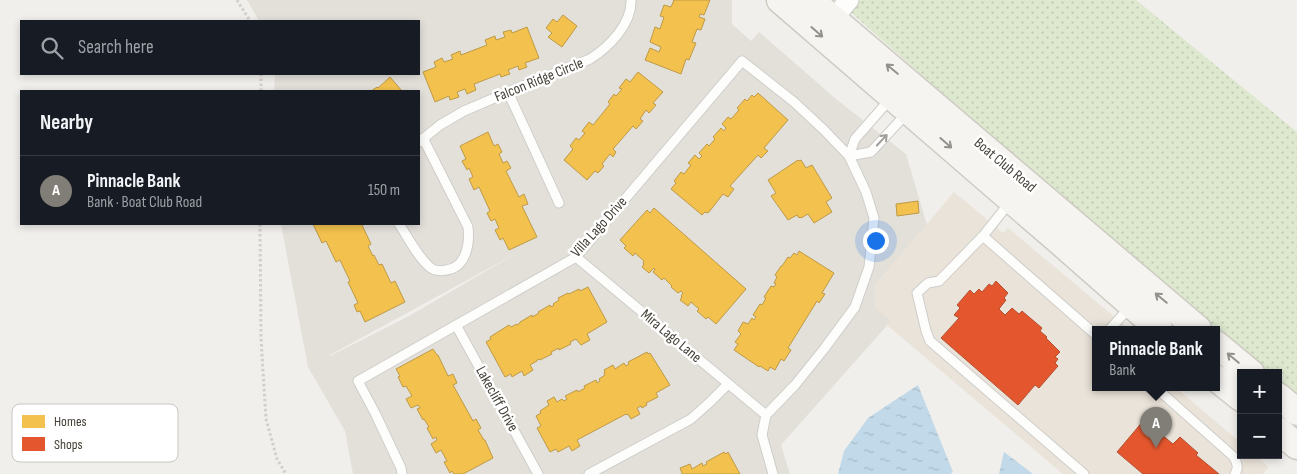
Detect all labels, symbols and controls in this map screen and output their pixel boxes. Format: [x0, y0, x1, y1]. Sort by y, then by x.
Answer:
search box [20, 20, 420, 75]
one-way arrow [811, 26, 824, 38]
icon: search [38, 34, 66, 62]
text: Search here [78, 36, 154, 59]
street label: Falcon Ridge Circle [492, 54, 586, 106]
one-way arrow [886, 64, 899, 75]
text: Nearby [40, 110, 93, 135]
street label: Boat Club Road [970, 133, 1040, 197]
one-way arrow [876, 134, 888, 146]
one-way arrow [939, 137, 952, 148]
text: Pinnacle Bank [87, 170, 180, 193]
text: A [52, 181, 60, 200]
text: 150 m [368, 181, 400, 200]
text: Bank · Boat Club Road [87, 193, 202, 212]
street label: Villa Lago Drive [567, 193, 631, 261]
your location [863, 228, 889, 254]
one-way arrow [1155, 293, 1168, 304]
street label: Mira Lago Lane [637, 305, 705, 367]
popup [1092, 326, 1220, 391]
text: Pinnacle Bank [1109, 338, 1203, 361]
one-way arrow [1227, 353, 1240, 364]
text: Bank [1109, 361, 1136, 380]
street label: Lakecliff Drive [471, 363, 523, 435]
map controls [1237, 369, 1282, 459]
button: + [1237, 369, 1282, 414]
legend [12, 404, 178, 462]
pin: A [1140, 407, 1172, 448]
text: Homes [54, 413, 87, 430]
button: − [1237, 414, 1282, 459]
text: Shops [54, 436, 83, 453]

